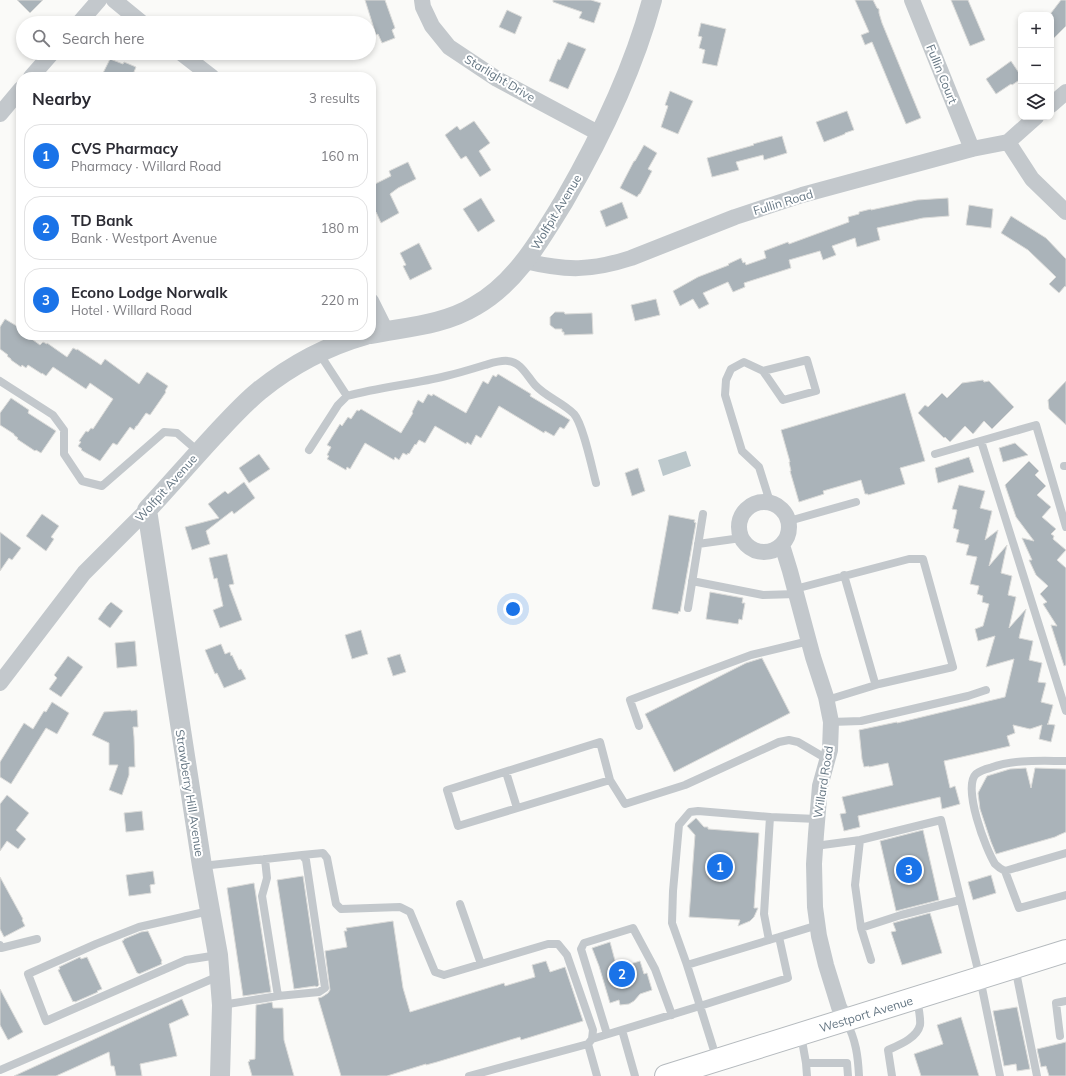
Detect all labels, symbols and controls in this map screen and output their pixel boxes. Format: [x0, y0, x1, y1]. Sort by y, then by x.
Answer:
map controls [1018, 12, 1054, 120]
button: + [1018, 12, 1054, 48]
search box [16, 16, 376, 60]
icon: search [30, 27, 52, 49]
text: Search here [62, 29, 144, 48]
street label: Fullin Court [923, 42, 961, 106]
button: − [1018, 48, 1054, 84]
street label: Starlight Drive [462, 51, 538, 105]
button: layers [1018, 84, 1054, 120]
text: Nearby [32, 88, 91, 109]
text: 3 results [309, 90, 360, 106]
text: CVS Pharmacy [71, 139, 178, 158]
text: 1 [42, 148, 50, 164]
text: 160 m [321, 148, 359, 164]
text: Pharmacy · Willard Road [71, 158, 221, 174]
street label: Wolfpit Avenue [528, 171, 584, 253]
street label: Fullin Road [751, 186, 815, 218]
text: TD Bank [71, 211, 133, 230]
text: 2 [42, 220, 50, 236]
text: 180 m [321, 220, 359, 236]
text: Bank · Westport Avenue [71, 230, 217, 246]
text: Econo Lodge Norwalk [71, 283, 228, 302]
text: 3 [42, 292, 50, 308]
text: 220 m [321, 292, 359, 308]
text: Hotel · Willard Road [71, 302, 192, 318]
street label: Wolfpit Avenue [132, 451, 200, 525]
your location [503, 599, 523, 619]
street label: Strawberry Hill Avenue [173, 728, 207, 858]
street label: Willard Road [810, 745, 836, 819]
pin: 1 [707, 852, 733, 882]
pin: 3 [896, 855, 922, 885]
pin: 2 [609, 959, 635, 989]
street label: Westport Avenue [817, 993, 915, 1035]

